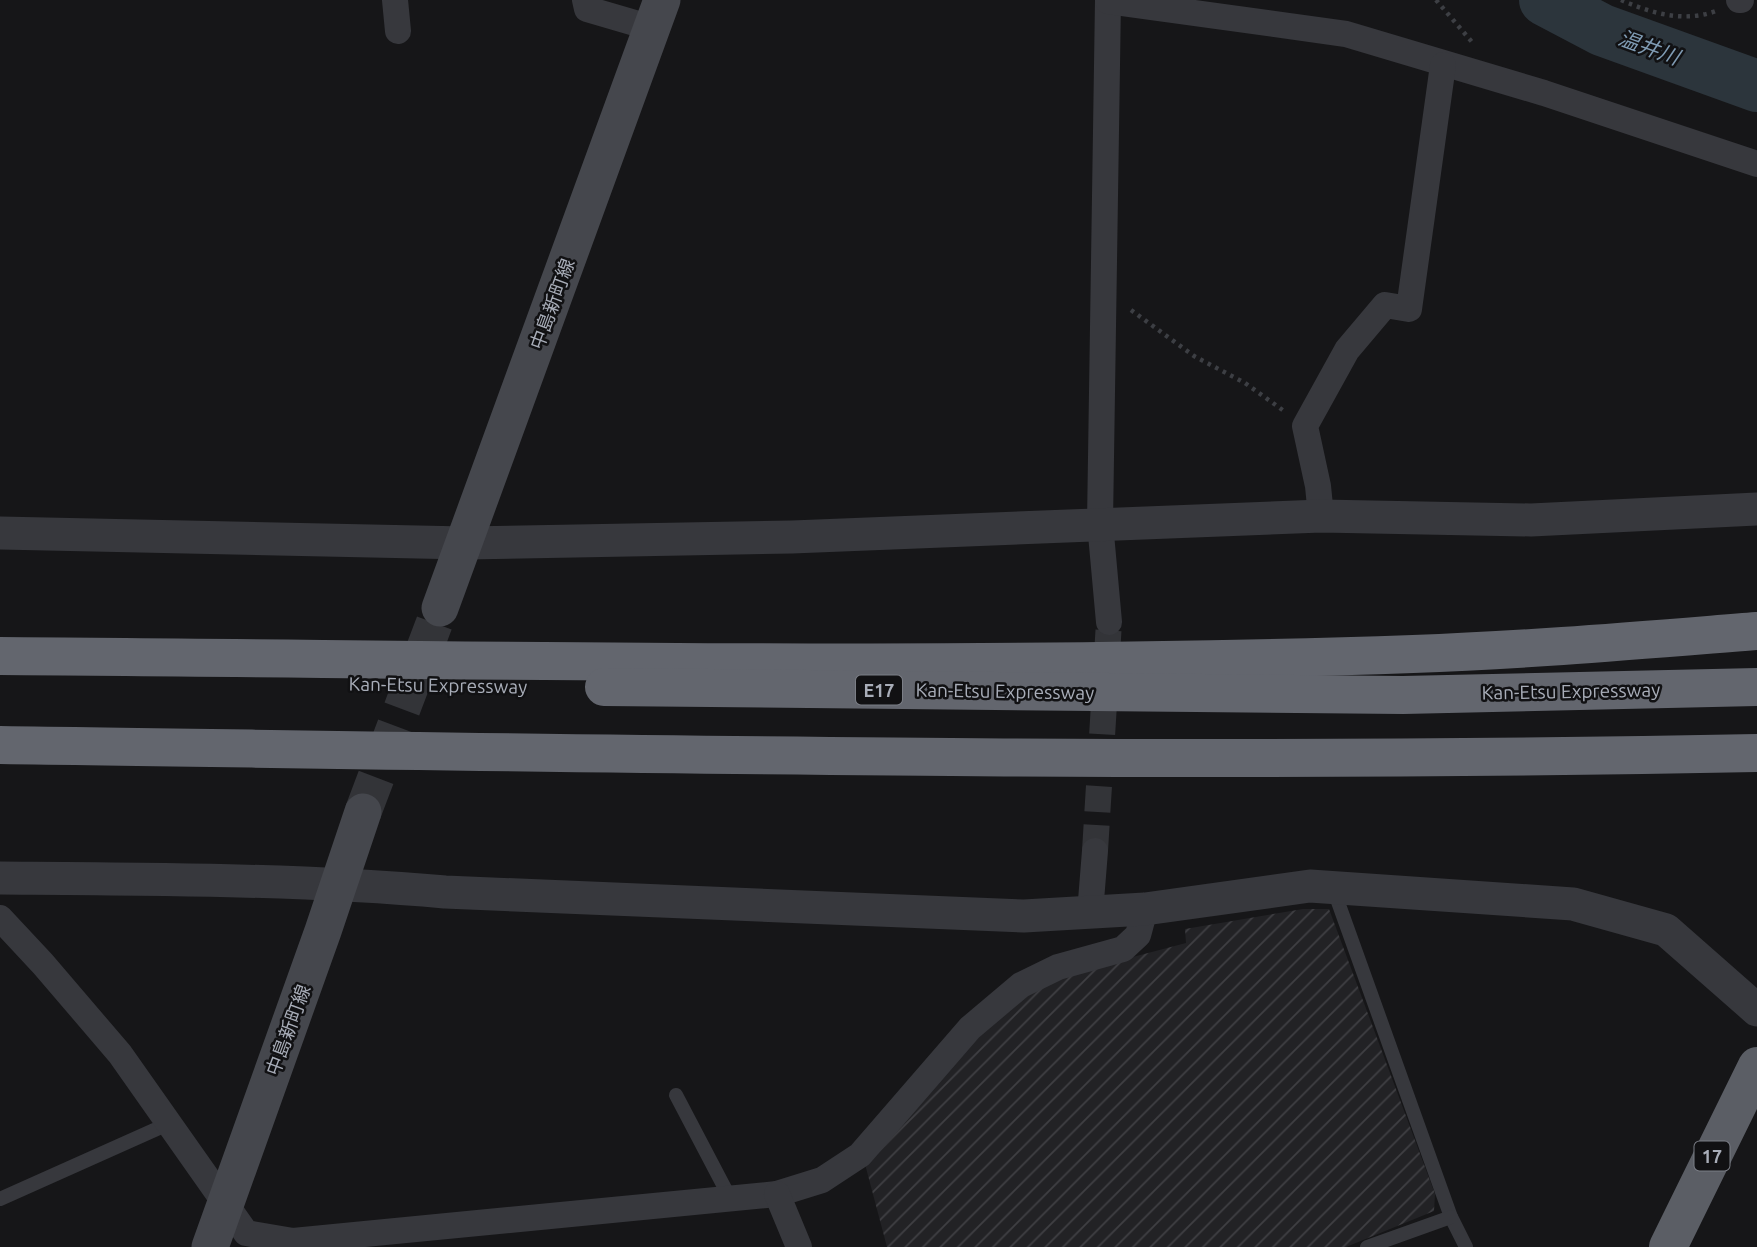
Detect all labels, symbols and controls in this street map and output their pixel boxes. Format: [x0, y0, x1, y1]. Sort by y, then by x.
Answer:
water label: 温井川 [1615, 25, 1685, 70]
street label: 中島新町線 [525, 256, 579, 352]
street label: Kan-Etsu Expressway [349, 672, 527, 698]
road number: E17 [856, 676, 902, 704]
street label: Kan-Etsu Expressway [916, 678, 1094, 704]
street label: Kan-Etsu Expressway [1482, 678, 1660, 704]
street label: 中島新町線 [261, 982, 315, 1078]
road number: 17 [1694, 1142, 1730, 1170]

